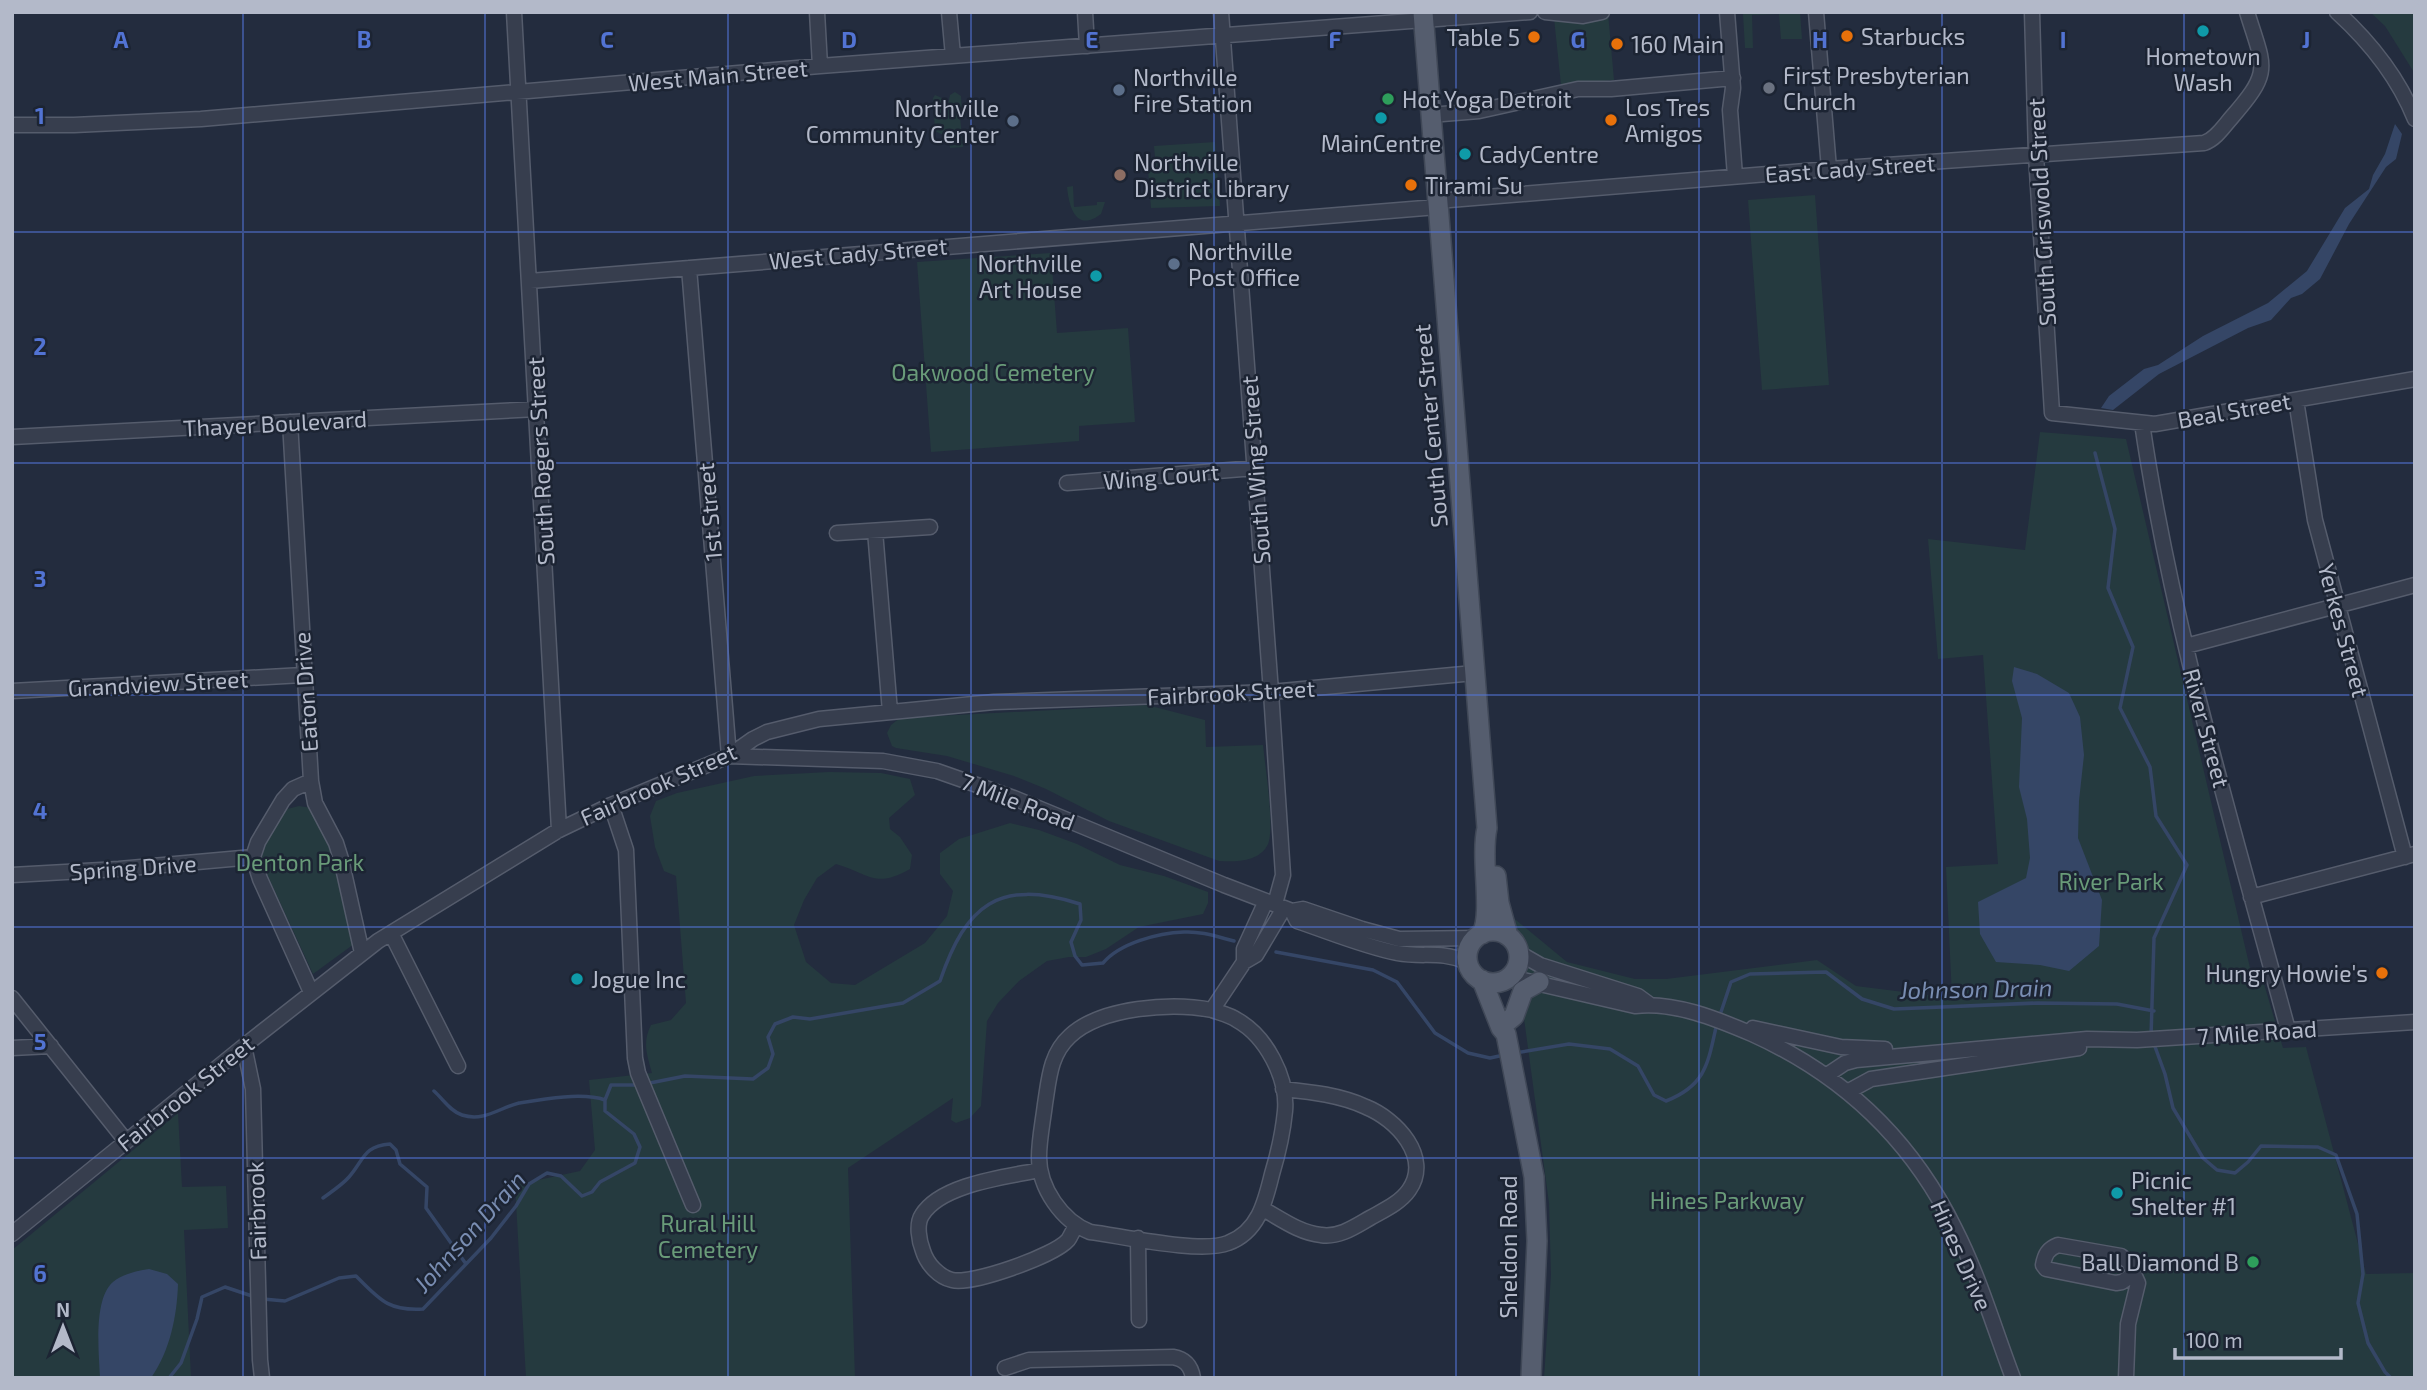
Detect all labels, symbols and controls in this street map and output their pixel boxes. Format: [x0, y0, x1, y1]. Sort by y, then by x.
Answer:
place label: Starbucks [1861, 22, 1965, 50]
place label: Table 5 [1446, 23, 1520, 51]
marker: Hometown Wash [2195, 23, 2211, 39]
text: A [113, 25, 129, 53]
text: B [357, 25, 371, 53]
text: C [600, 25, 614, 53]
text: D [841, 25, 857, 53]
text: E [1085, 25, 1099, 53]
text: F [1329, 25, 1342, 53]
text: G [1571, 25, 1585, 53]
text: H [1812, 25, 1828, 53]
text: I [2060, 25, 2066, 53]
text: J [2302, 25, 2310, 53]
marker: Starbucks [1839, 28, 1855, 44]
marker: Table 5 [1526, 29, 1542, 45]
place label: 160 Main [1631, 30, 1724, 58]
marker: 160 Main [1609, 36, 1625, 52]
place label: Hometown Wash [2146, 42, 2261, 96]
street label: West Main Street [627, 53, 809, 97]
place label: First Presbyterian Church [1783, 61, 1970, 115]
place label: Northville Fire Station [1133, 63, 1253, 117]
marker: First Presbyterian Church [1761, 80, 1777, 96]
marker: Northville Fire Station [1111, 82, 1127, 98]
place label: Hot Yoga Detroit [1402, 85, 1572, 113]
marker: Hot Yoga Detroit [1380, 91, 1396, 107]
place label: Los Tres Amigos [1625, 93, 1710, 147]
place label: Northville Community Center [806, 94, 999, 148]
street label: South Griswold Street [2021, 97, 2061, 327]
text: 1 [35, 101, 45, 129]
marker: MainCentre [1373, 110, 1389, 126]
marker: Los Tres Amigos [1603, 112, 1619, 128]
marker: Northville Community Center [1005, 113, 1021, 129]
place label: MainCentre [1321, 129, 1441, 157]
place label: CadyCentre [1479, 140, 1599, 168]
marker: CadyCentre [1457, 146, 1473, 162]
place label: Northville District Library [1134, 148, 1289, 202]
street label: East Cady Street [1764, 148, 1936, 188]
marker: Northville District Library [1112, 167, 1128, 183]
place label: Tirami Su [1425, 171, 1523, 199]
marker: Tirami Su [1403, 177, 1419, 193]
street label: West Cady Street [768, 231, 949, 275]
place label: Northville Post Office [1188, 237, 1300, 291]
place label: Northville Art House [977, 249, 1082, 303]
marker: Northville Post Office [1166, 256, 1182, 272]
marker: Northville Art House [1088, 268, 1104, 284]
street label: South Center Street [1407, 323, 1453, 529]
text: 2 [33, 332, 47, 360]
street label: South Rogers Street [521, 356, 559, 566]
park label: Oakwood Cemetery [891, 358, 1095, 386]
street label: South Wing Street [1234, 375, 1276, 565]
street label: Beal Street [2175, 386, 2293, 434]
street label: Thayer Boulevard [182, 404, 368, 442]
street label: Wing Court [1102, 457, 1220, 495]
street label: 1st Street [691, 461, 727, 562]
street label: Yerkes Street [2313, 560, 2375, 700]
text: 3 [33, 564, 47, 592]
street label: Eaton Drive [287, 631, 323, 753]
street label: Grandview Street [67, 664, 249, 702]
street label: River Street [2178, 665, 2236, 791]
street label: Fairbrook Street [1146, 674, 1316, 710]
street label: Fairbrook Street [576, 737, 741, 831]
street label: 7 Mile Road [957, 766, 1079, 836]
text: 4 [33, 796, 47, 824]
park label: Denton Park [236, 848, 364, 876]
street label: Spring Drive [69, 849, 197, 885]
park label: River Park [2058, 867, 2164, 895]
place label: Hungry Howie's [2206, 959, 2368, 987]
place label: Jogue Inc [591, 965, 686, 993]
marker: Hungry Howie's [2374, 965, 2390, 981]
marker: Jogue Inc [569, 971, 585, 987]
water label: Johnson Drain [1898, 972, 2053, 1004]
street label: 7 Mile Road [2196, 1014, 2318, 1050]
text: 5 [34, 1027, 46, 1055]
street label: Fairbrook Street [111, 1029, 259, 1157]
street label: Fairbrook [240, 1161, 272, 1261]
water label: Johnson Drain [406, 1164, 531, 1298]
place label: Picnic Shelter #1 [2131, 1166, 2236, 1220]
street label: Sheldon Road [1494, 1175, 1522, 1319]
marker: Picnic Shelter #1 [2109, 1185, 2125, 1201]
park label: Hines Parkway [1650, 1186, 1804, 1214]
street label: Hines Drive [1925, 1195, 1999, 1315]
park label: Rural Hill Cemetery [658, 1209, 758, 1263]
place label: Ball Diamond B [2081, 1248, 2239, 1276]
marker: Ball Diamond B [2245, 1254, 2261, 1270]
text: 6 [33, 1259, 47, 1287]
north arrow [28, 1292, 98, 1362]
text: N [56, 1298, 70, 1321]
scale bar [2175, 1316, 2341, 1360]
text: 100 m [2186, 1327, 2243, 1352]

